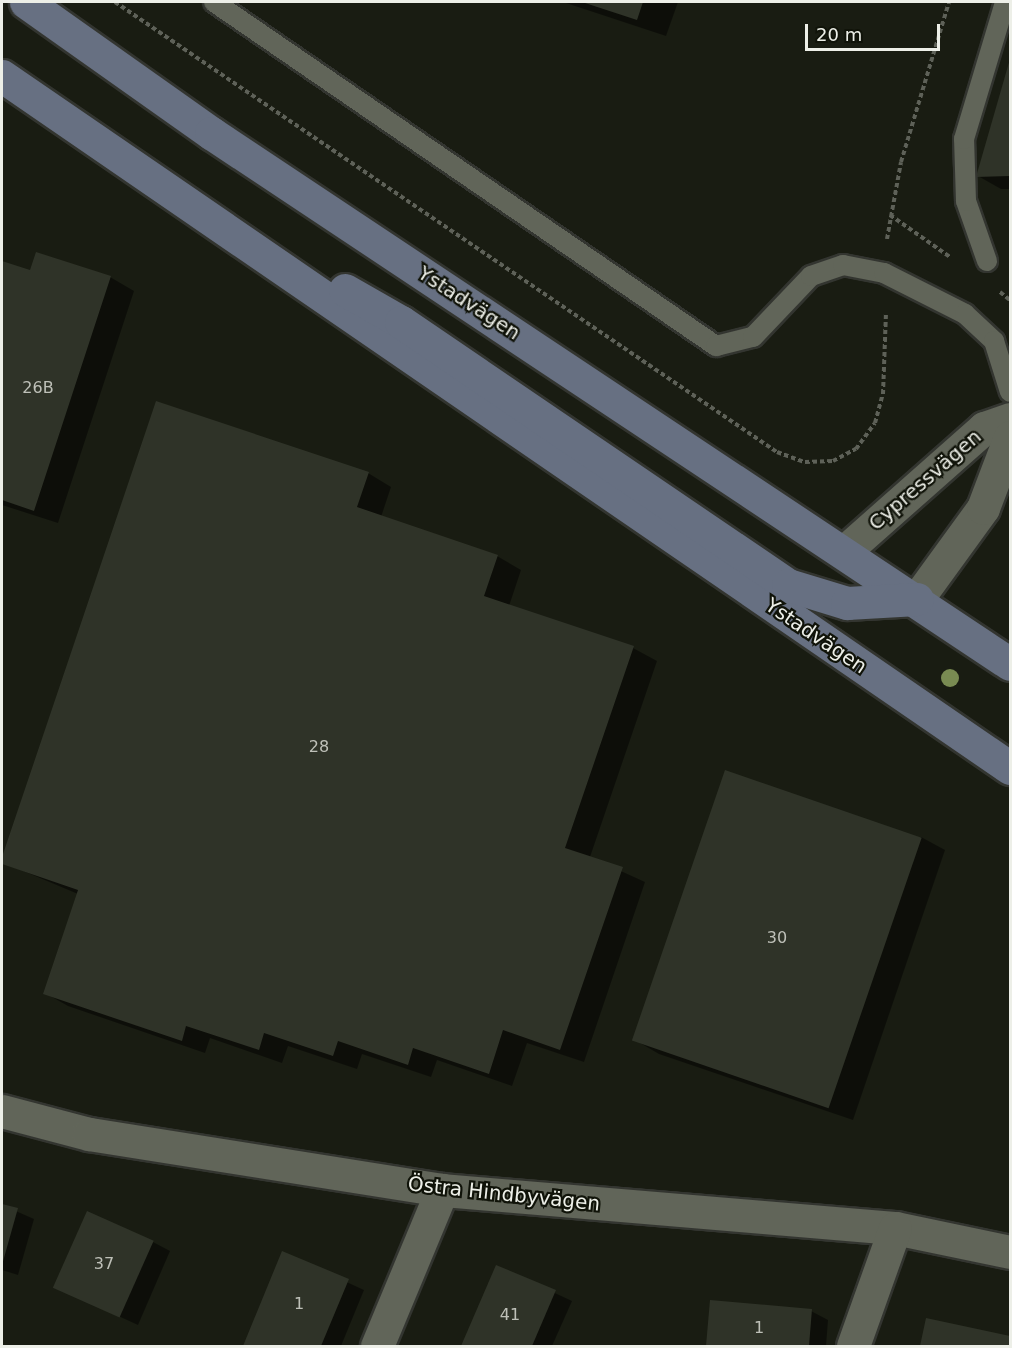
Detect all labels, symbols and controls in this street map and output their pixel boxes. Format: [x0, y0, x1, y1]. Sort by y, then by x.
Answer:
scale bar [808, 12, 943, 50]
text: 20 m [816, 24, 862, 45]
street label: Ystadvägen [413, 261, 525, 345]
house number: 26B [22, 378, 54, 398]
street label: Cypressvägen [864, 425, 986, 535]
street label: Ystadvägen [761, 593, 871, 679]
house number: 28 [309, 737, 329, 757]
house number: 30 [767, 928, 787, 948]
street label: Östra Hindbyvägen [407, 1172, 601, 1216]
house number: 37 [94, 1254, 114, 1274]
house number: 1 [294, 1294, 304, 1314]
house number: 41 [500, 1305, 520, 1325]
house number: 1 [754, 1318, 764, 1338]

